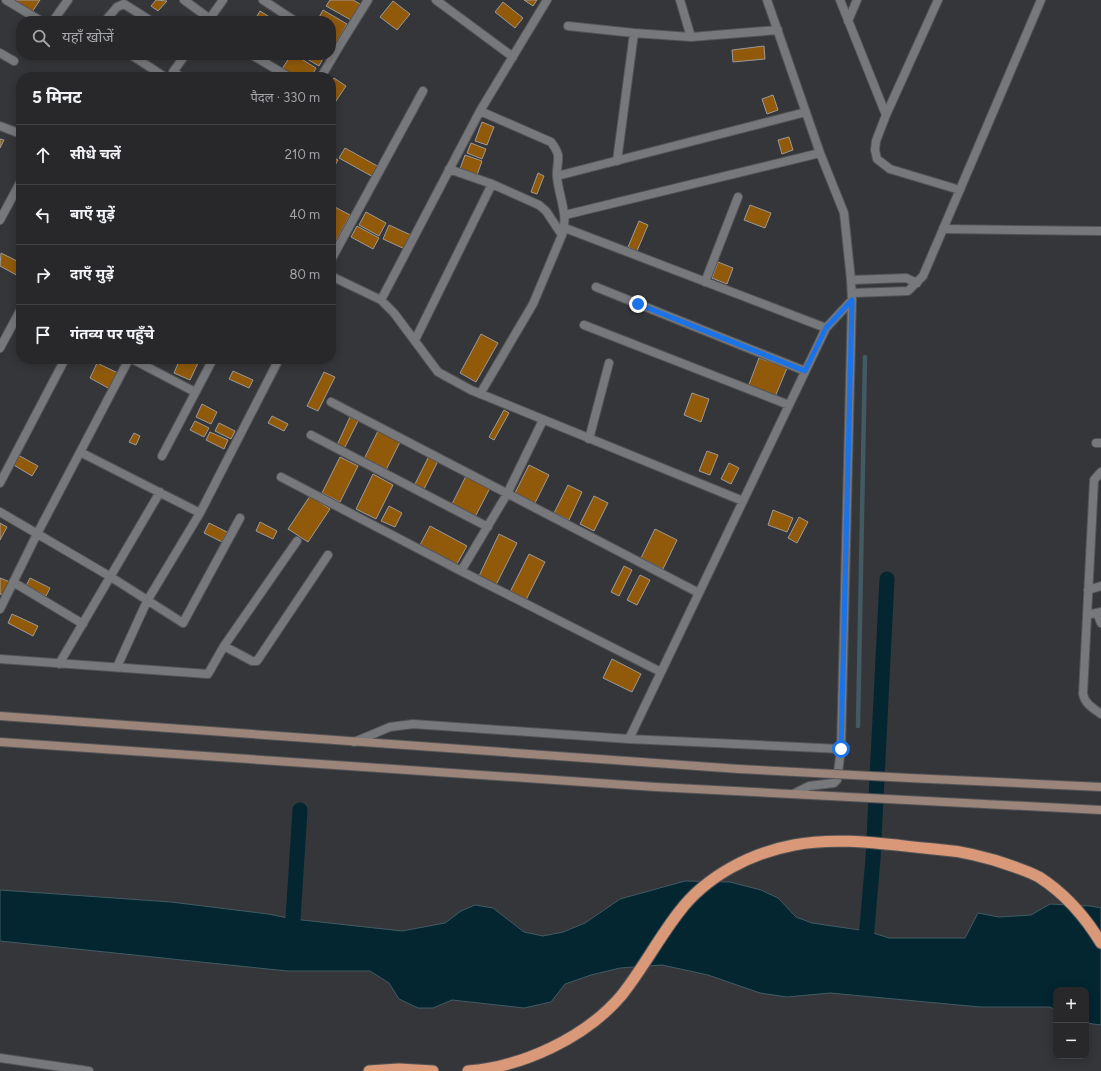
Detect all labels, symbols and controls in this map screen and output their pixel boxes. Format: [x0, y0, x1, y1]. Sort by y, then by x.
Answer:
search box [16, 16, 336, 60]
icon: search [30, 27, 52, 49]
text: यहाँ खोजें [62, 28, 114, 46]
text: 5 मिनट [32, 87, 82, 107]
text: पैदल · 330 m [250, 90, 320, 105]
icon: ahead [32, 144, 54, 166]
text: सीधे चलें [70, 145, 121, 163]
text: 210 m [285, 147, 320, 162]
icon: left [32, 204, 54, 226]
text: बाएँ मुड़ें [70, 205, 115, 223]
text: 40 m [289, 207, 320, 222]
icon: right [32, 264, 54, 286]
text: दाएँ मुड़ें [70, 265, 114, 283]
text: 80 m [289, 267, 320, 282]
route end [629, 295, 647, 313]
icon: arrive [32, 324, 54, 346]
text: गंतव्य पर पहुँचे [70, 325, 154, 343]
route start [832, 740, 850, 758]
map controls [1053, 987, 1089, 1059]
button: + [1053, 987, 1089, 1023]
button: − [1053, 1023, 1089, 1059]

